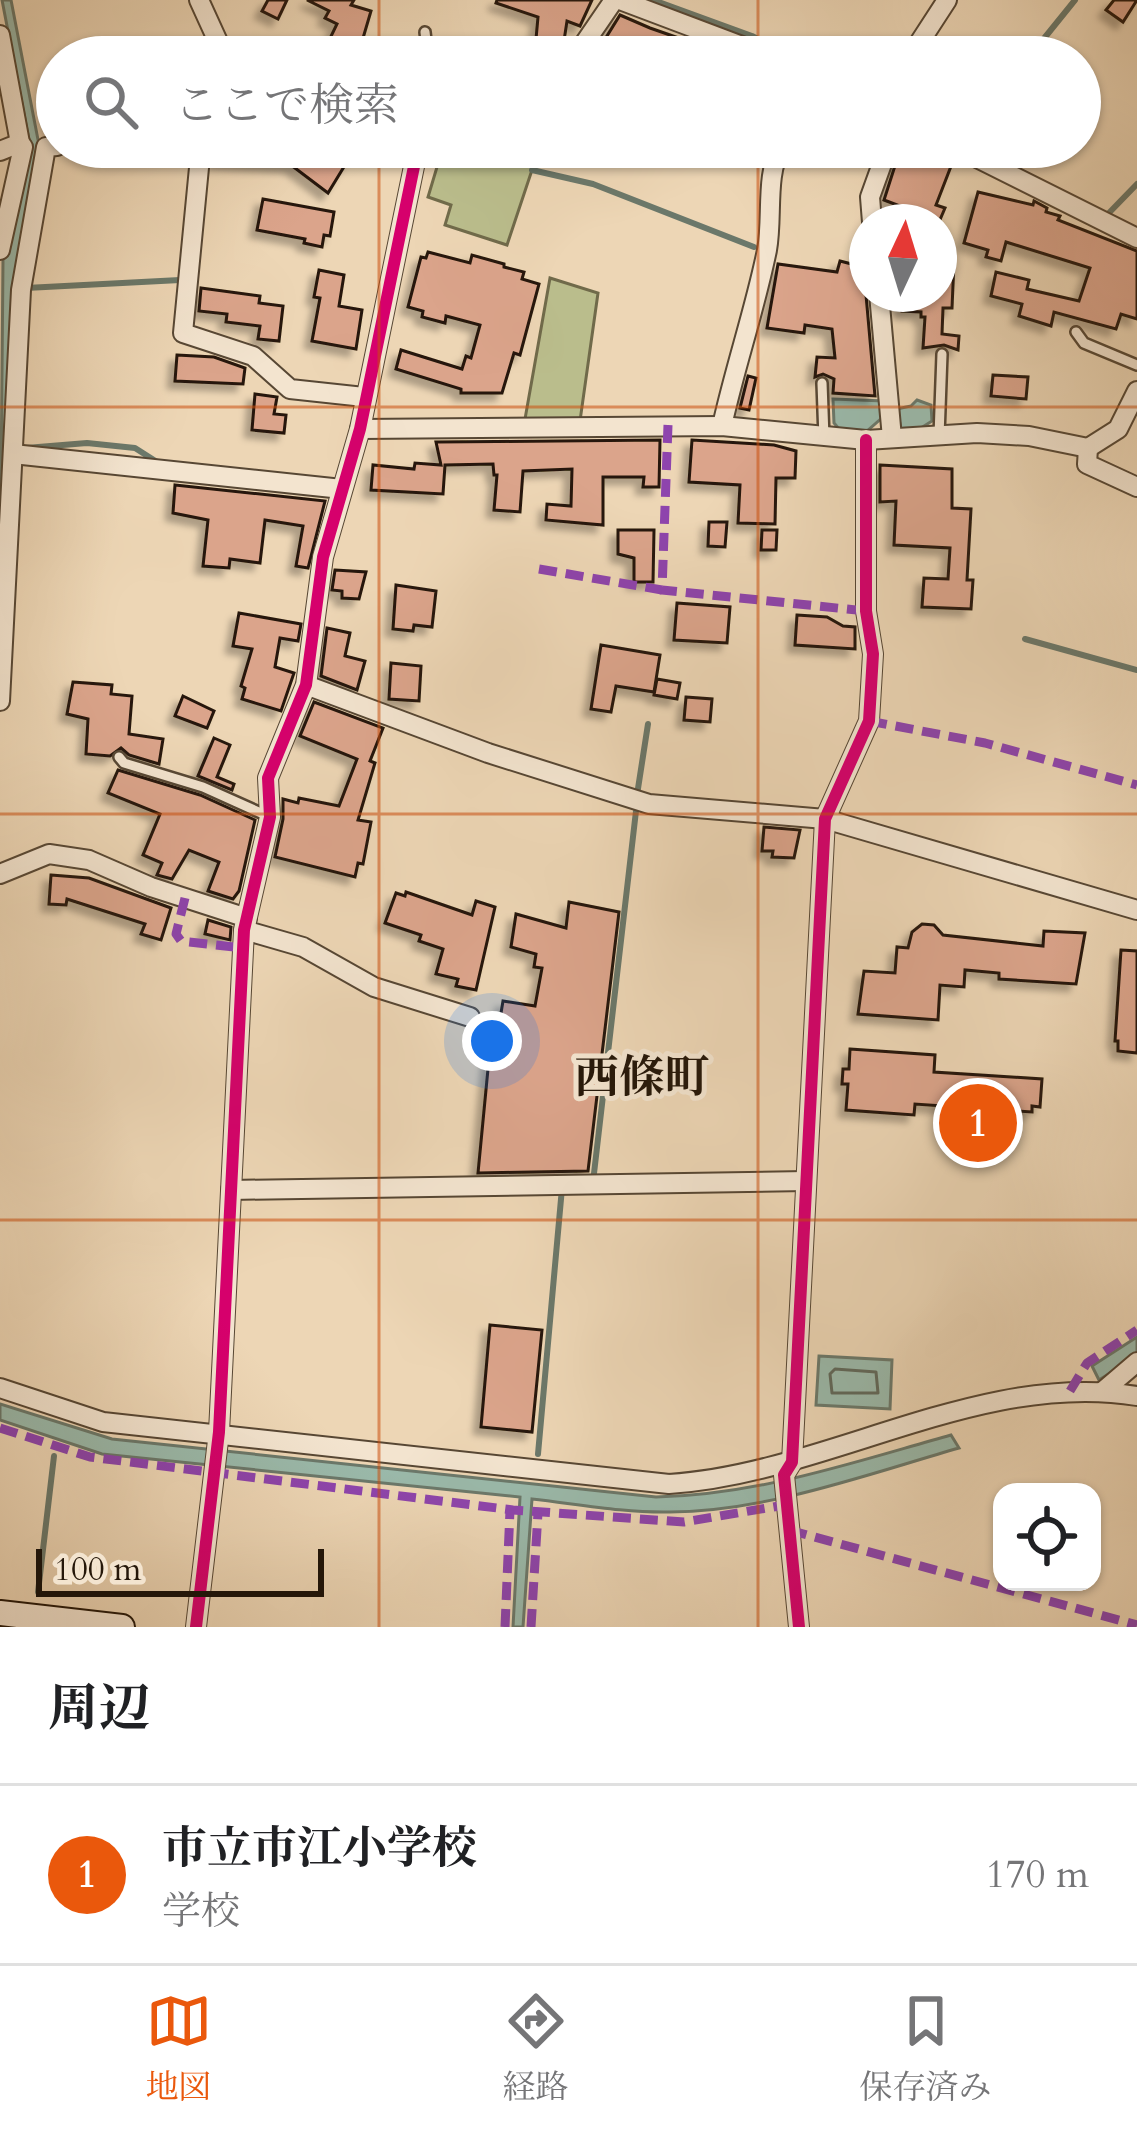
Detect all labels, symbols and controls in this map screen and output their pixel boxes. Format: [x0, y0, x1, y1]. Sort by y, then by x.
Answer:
search box [36, 36, 1101, 168]
icon: search [78, 69, 144, 135]
text: ここで検索 [174, 75, 399, 136]
north arrow [849, 204, 957, 312]
your location [462, 1011, 522, 1071]
district label: 西條町 [574, 1047, 710, 1108]
pin: 1 [939, 1078, 1017, 1168]
map controls [993, 1483, 1101, 1591]
button: locate [993, 1483, 1101, 1591]
scale bar [36, 1543, 324, 1596]
text: 100 m [54, 1547, 141, 1592]
text: 周辺 [48, 1674, 150, 1744]
text: 市立市江小学校 [162, 1818, 477, 1879]
text: 1 [77, 1848, 97, 1901]
text: 170 m [986, 1848, 1089, 1901]
text: 学校 [162, 1885, 240, 1938]
tab: 地図 [146, 1988, 212, 2110]
tab: 経路 [503, 1988, 569, 2110]
tab: 保存済み [860, 1988, 992, 2110]

